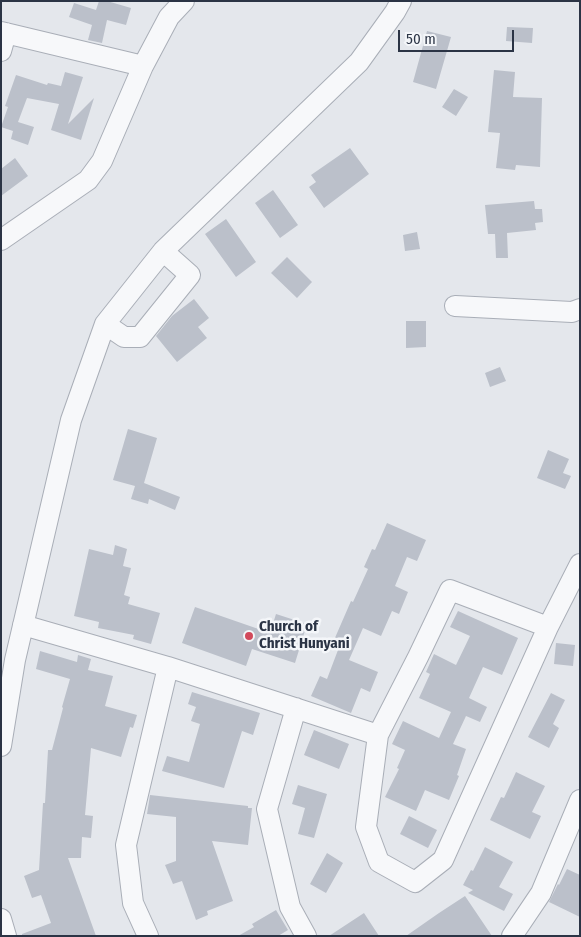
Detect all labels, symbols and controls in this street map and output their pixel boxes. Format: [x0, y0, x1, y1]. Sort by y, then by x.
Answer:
scale bar [401, 20, 517, 52]
text: 50 m [406, 30, 436, 48]
place label: Church of Christ Hunyani [259, 618, 350, 653]
marker: Church of Christ Hunyani [243, 630, 255, 642]

